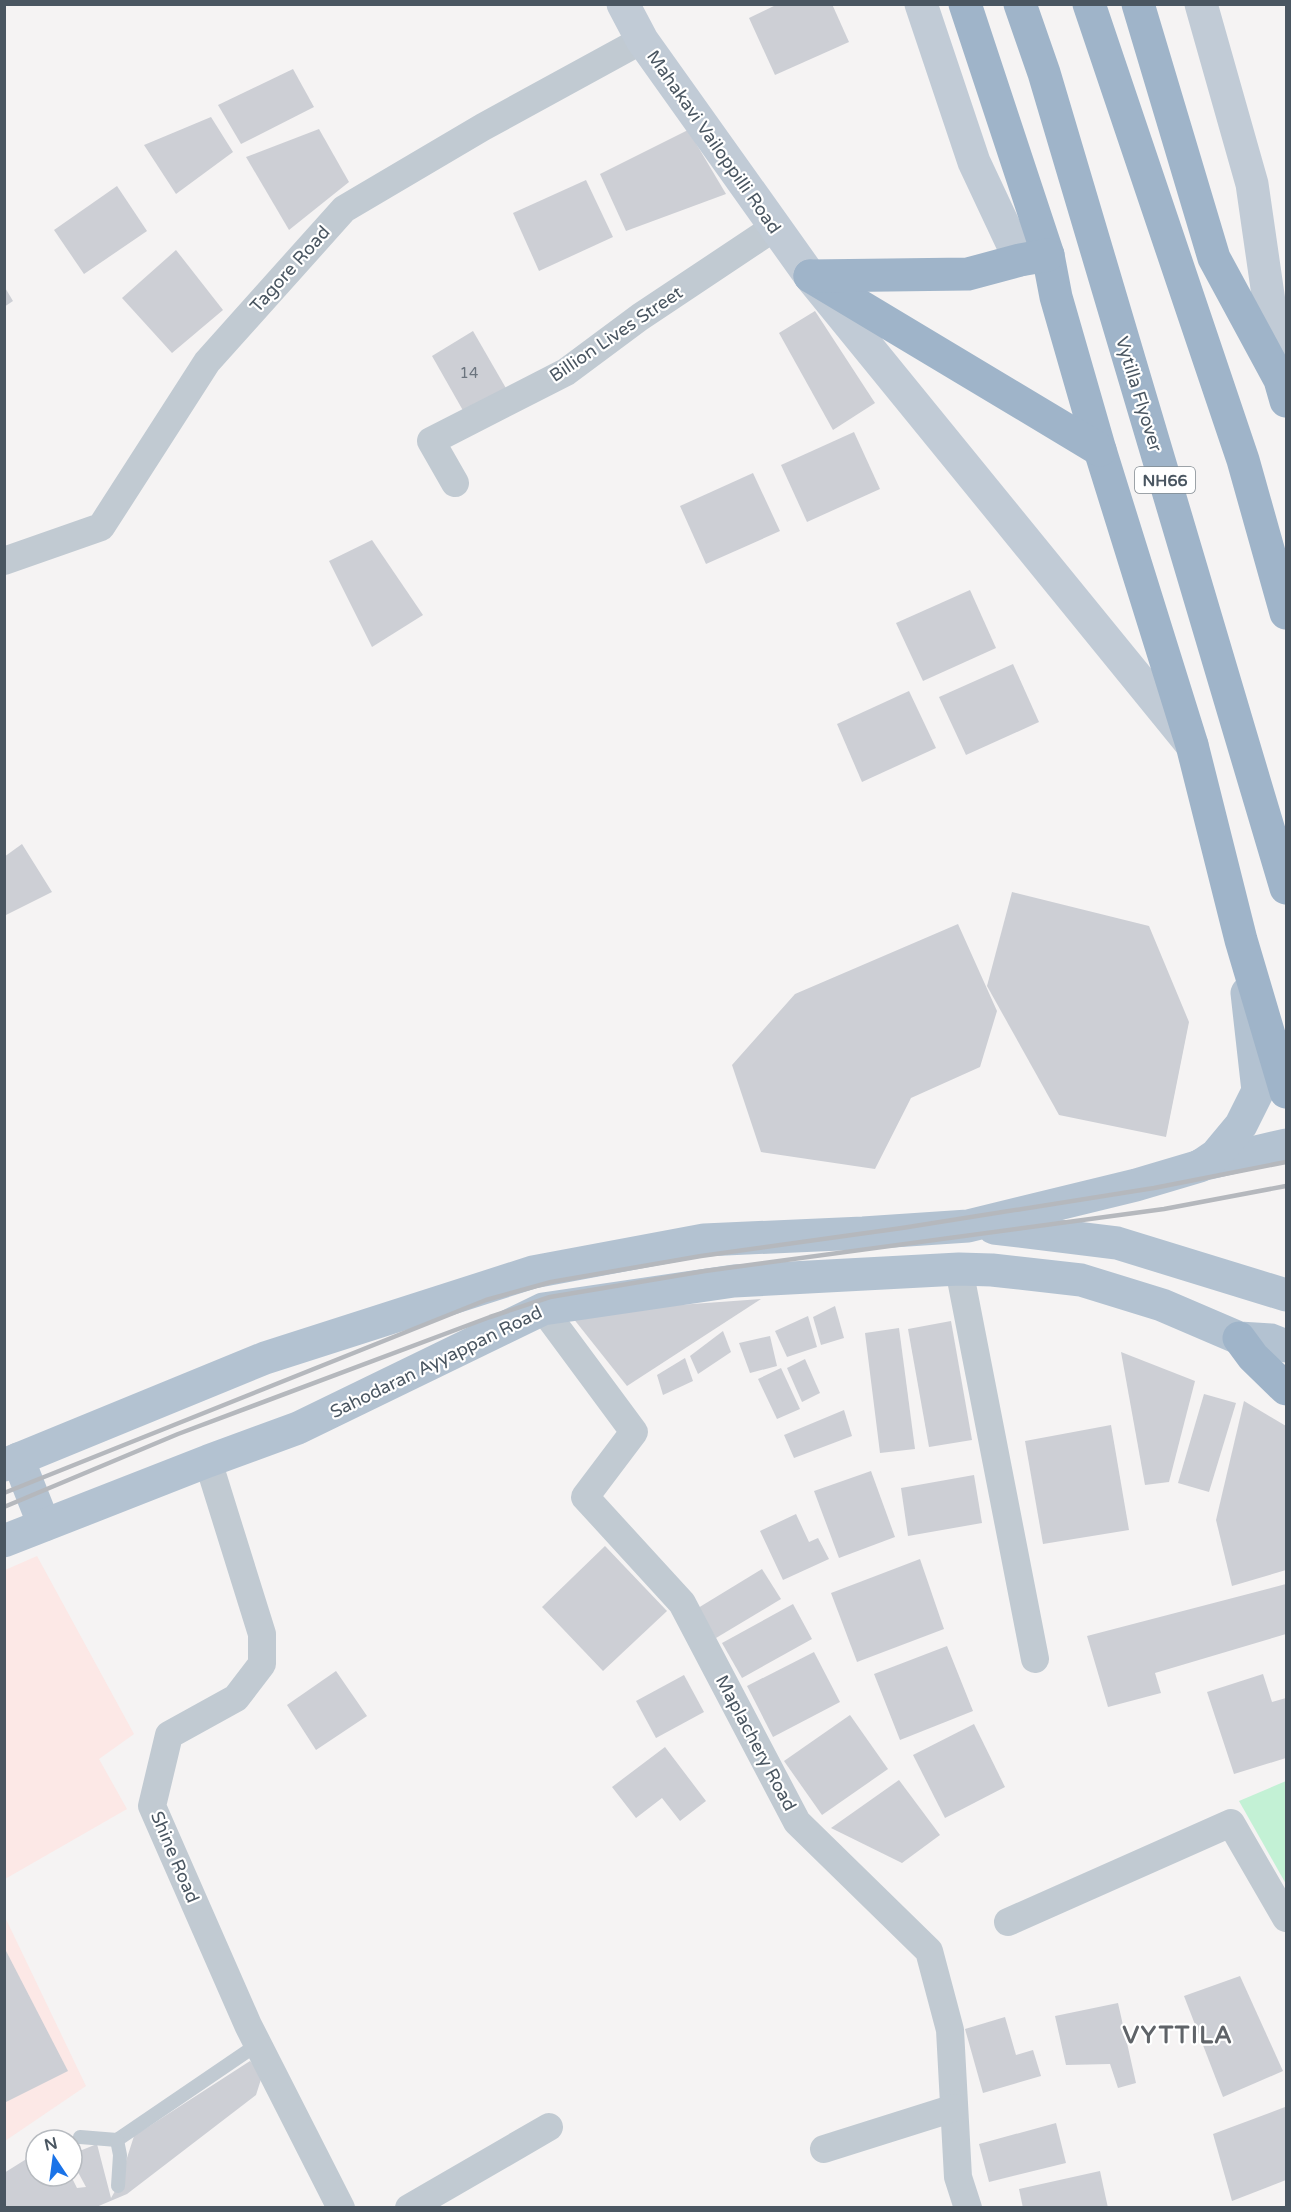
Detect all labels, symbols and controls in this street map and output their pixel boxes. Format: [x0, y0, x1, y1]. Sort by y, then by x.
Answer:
street label: Mahakavi Vailoppilli Road [642, 46, 786, 238]
street label: Tagore Road [245, 221, 335, 317]
street label: Billion Lives Street [545, 281, 687, 387]
street label: Vytilla Flyover [1111, 334, 1167, 454]
house number: 14 [460, 364, 478, 382]
road number: NH66 [1135, 467, 1195, 493]
street label: Sahodaran Ayyappan Road [326, 1301, 546, 1423]
street label: Maplachery Road [711, 1671, 801, 1815]
street label: Shine Road [146, 1808, 204, 1906]
district label: VYTTILA [1122, 2021, 1234, 2050]
north arrow [24, 2128, 84, 2188]
text: N [42, 2133, 59, 2156]

